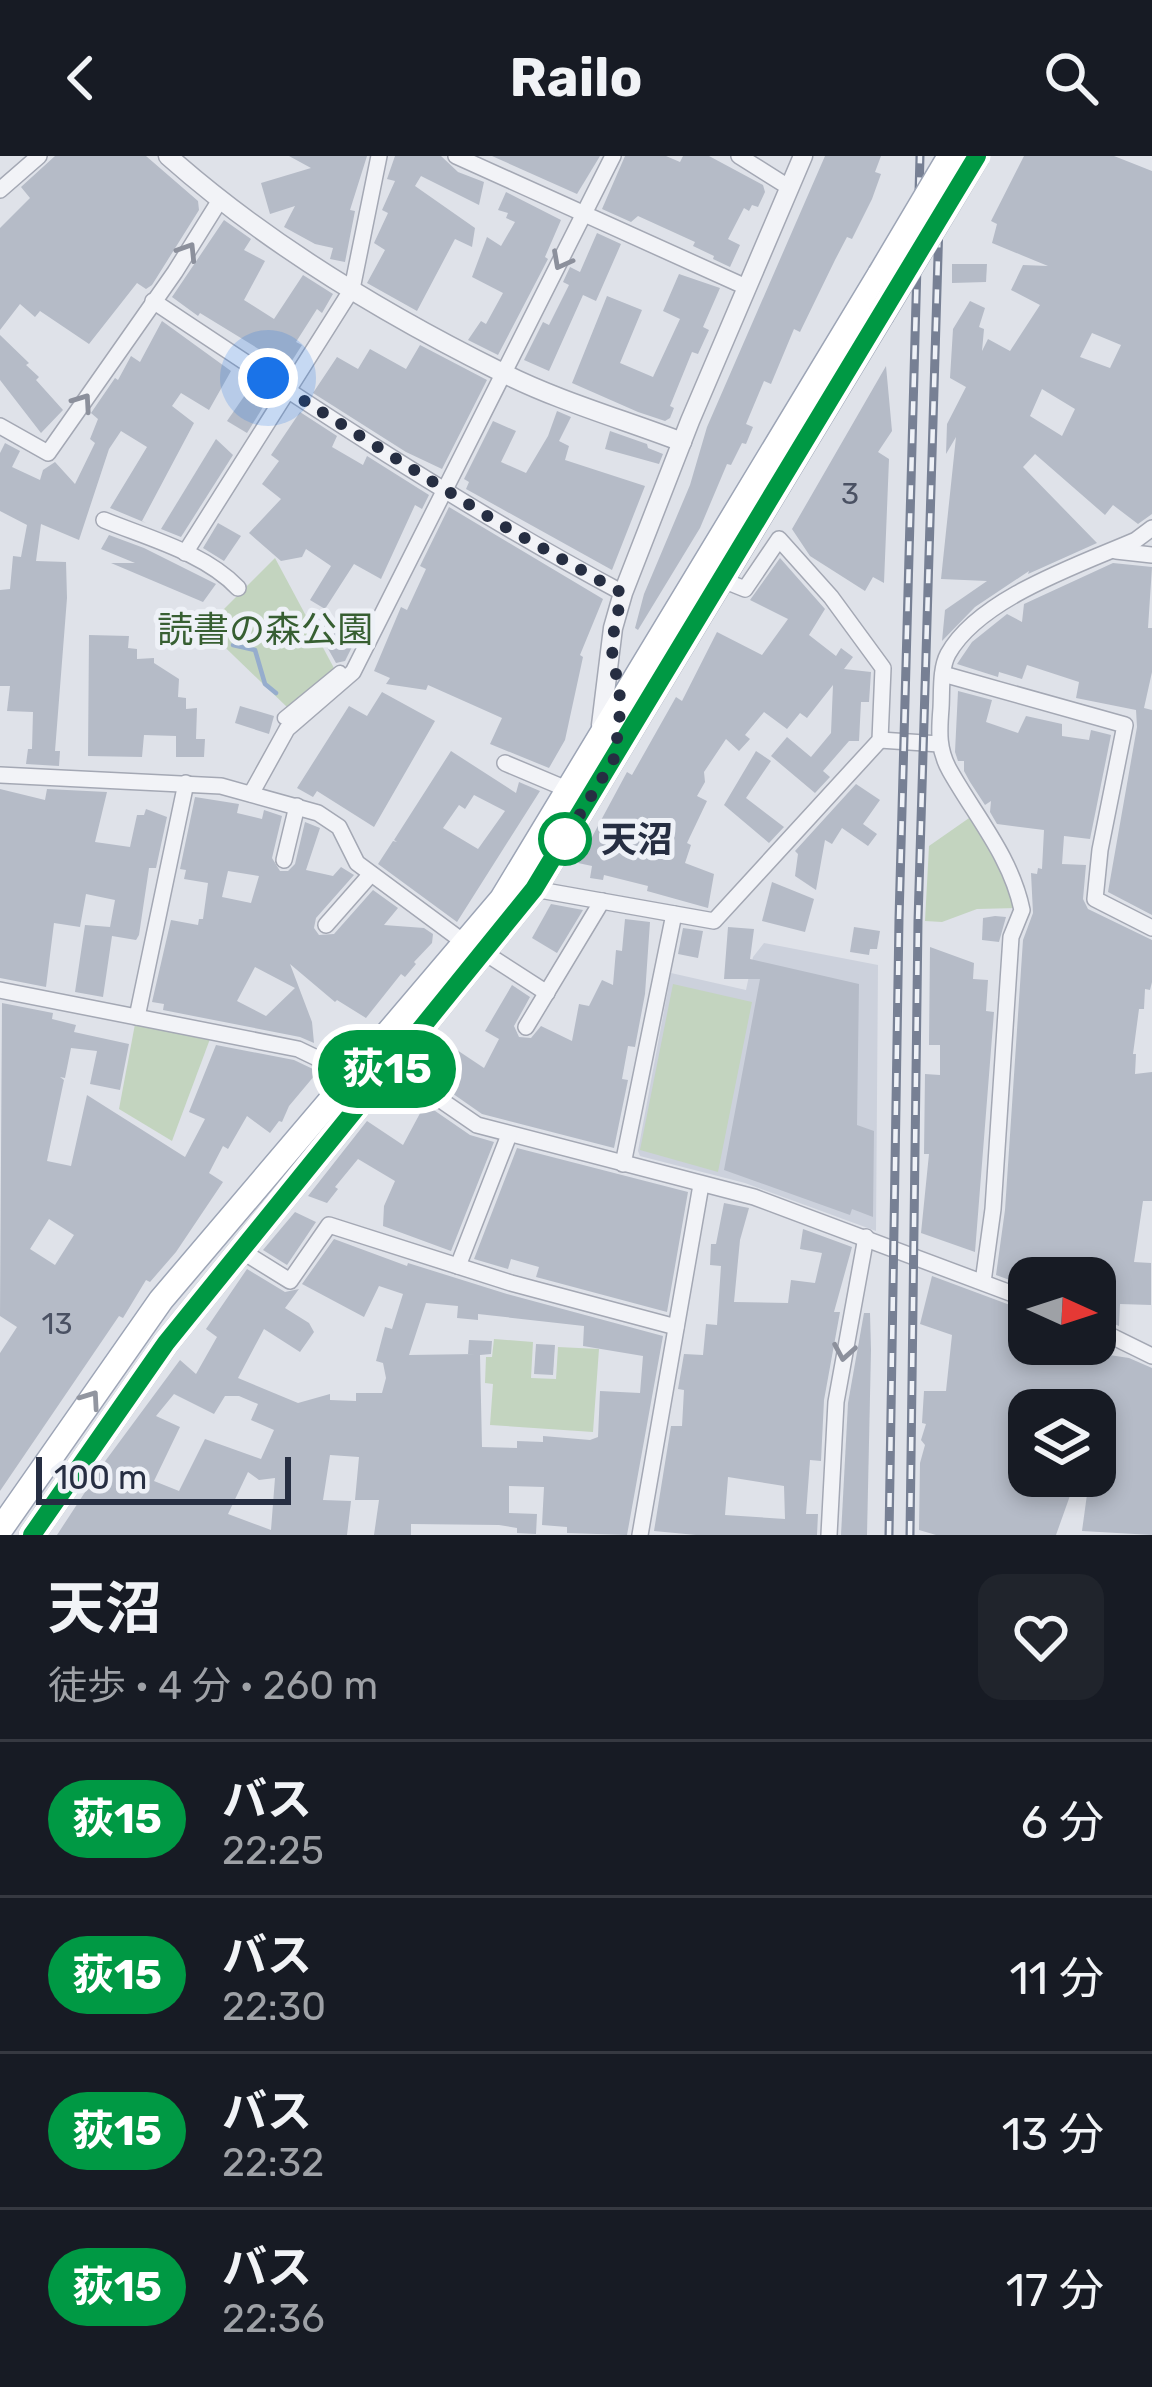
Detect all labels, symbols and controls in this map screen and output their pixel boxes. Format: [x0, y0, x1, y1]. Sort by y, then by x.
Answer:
icon: back [48, 45, 114, 111]
icon: search [1038, 45, 1104, 111]
text: Railo [509, 46, 643, 110]
one-way arrow [174, 242, 196, 264]
one-way arrow [552, 248, 575, 270]
your location [238, 348, 298, 408]
one-way arrow [69, 393, 91, 415]
house number: 3 [841, 476, 859, 512]
park label: 読書の森公園 [157, 608, 373, 651]
marker: 天沼 [540, 814, 590, 864]
place label: 天沼 [601, 818, 673, 861]
line badge: 荻15 [318, 1030, 456, 1108]
text: 荻15 [342, 1044, 432, 1094]
north arrow [1008, 1257, 1116, 1365]
map controls [1008, 1257, 1116, 1497]
house number: 13 [42, 1306, 72, 1342]
one-way arrow [833, 1342, 858, 1362]
button: layers [1008, 1389, 1116, 1497]
one-way arrow [77, 1391, 99, 1413]
scale bar [36, 1451, 291, 1504]
text: 100 m [54, 1458, 147, 1497]
button: heart [978, 1574, 1104, 1700]
text: 天沼 [48, 1575, 162, 1642]
text: 徒歩 · 4 分 · 260 m [48, 1663, 378, 1709]
text: バス [222, 1773, 312, 1826]
text: 荻15 [72, 1794, 162, 1844]
text: 6 分 [1021, 1796, 1104, 1849]
text: 22:25 [222, 1828, 324, 1874]
text: バス [222, 1929, 312, 1982]
text: 荻15 [72, 1950, 162, 2000]
text: 11 分 [1009, 1952, 1104, 2005]
text: 22:30 [222, 1984, 326, 2030]
text: バス [222, 2085, 312, 2138]
text: 荻15 [72, 2106, 162, 2156]
text: 13 分 [1002, 2108, 1104, 2161]
text: 22:32 [222, 2140, 324, 2186]
text: バス [222, 2241, 312, 2294]
text: 荻15 [72, 2262, 162, 2312]
text: 17 分 [1006, 2264, 1104, 2317]
text: 22:36 [222, 2296, 325, 2342]

